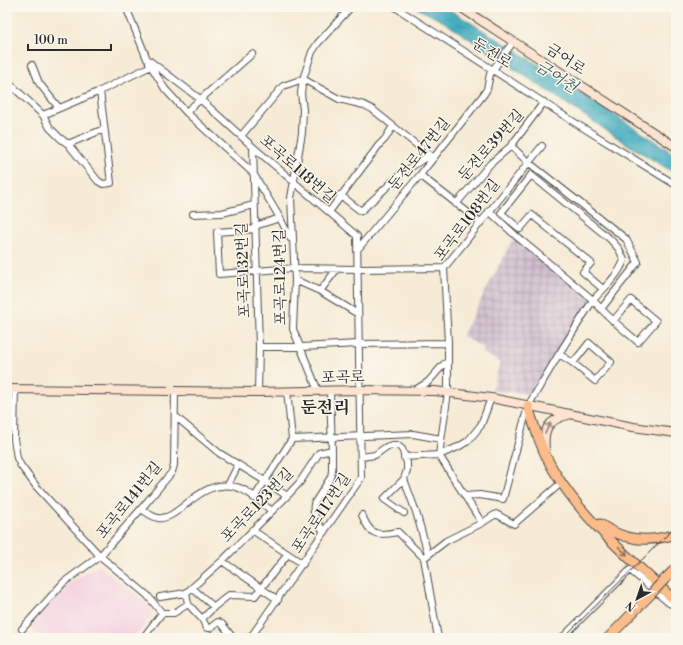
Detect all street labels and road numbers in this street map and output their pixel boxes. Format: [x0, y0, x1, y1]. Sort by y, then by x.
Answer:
street label: 둔전로 [468, 34, 516, 73]
street label: 금어로 [542, 40, 590, 79]
street label: 둔전로39번길 [454, 106, 528, 185]
street label: 둔전로47번길 [384, 114, 455, 195]
street label: 포곡로118번길 [256, 131, 340, 208]
street label: 포곡로108번길 [430, 176, 504, 265]
street label: 포곡로132번길 [232, 222, 255, 318]
street label: 포곡로124번길 [270, 228, 291, 326]
street label: 포곡로 [321, 368, 365, 387]
street label: 포곡로141번길 [93, 458, 166, 543]
street label: 포곡로123번길 [217, 464, 298, 546]
street label: 포곡로117번길 [288, 470, 355, 557]

